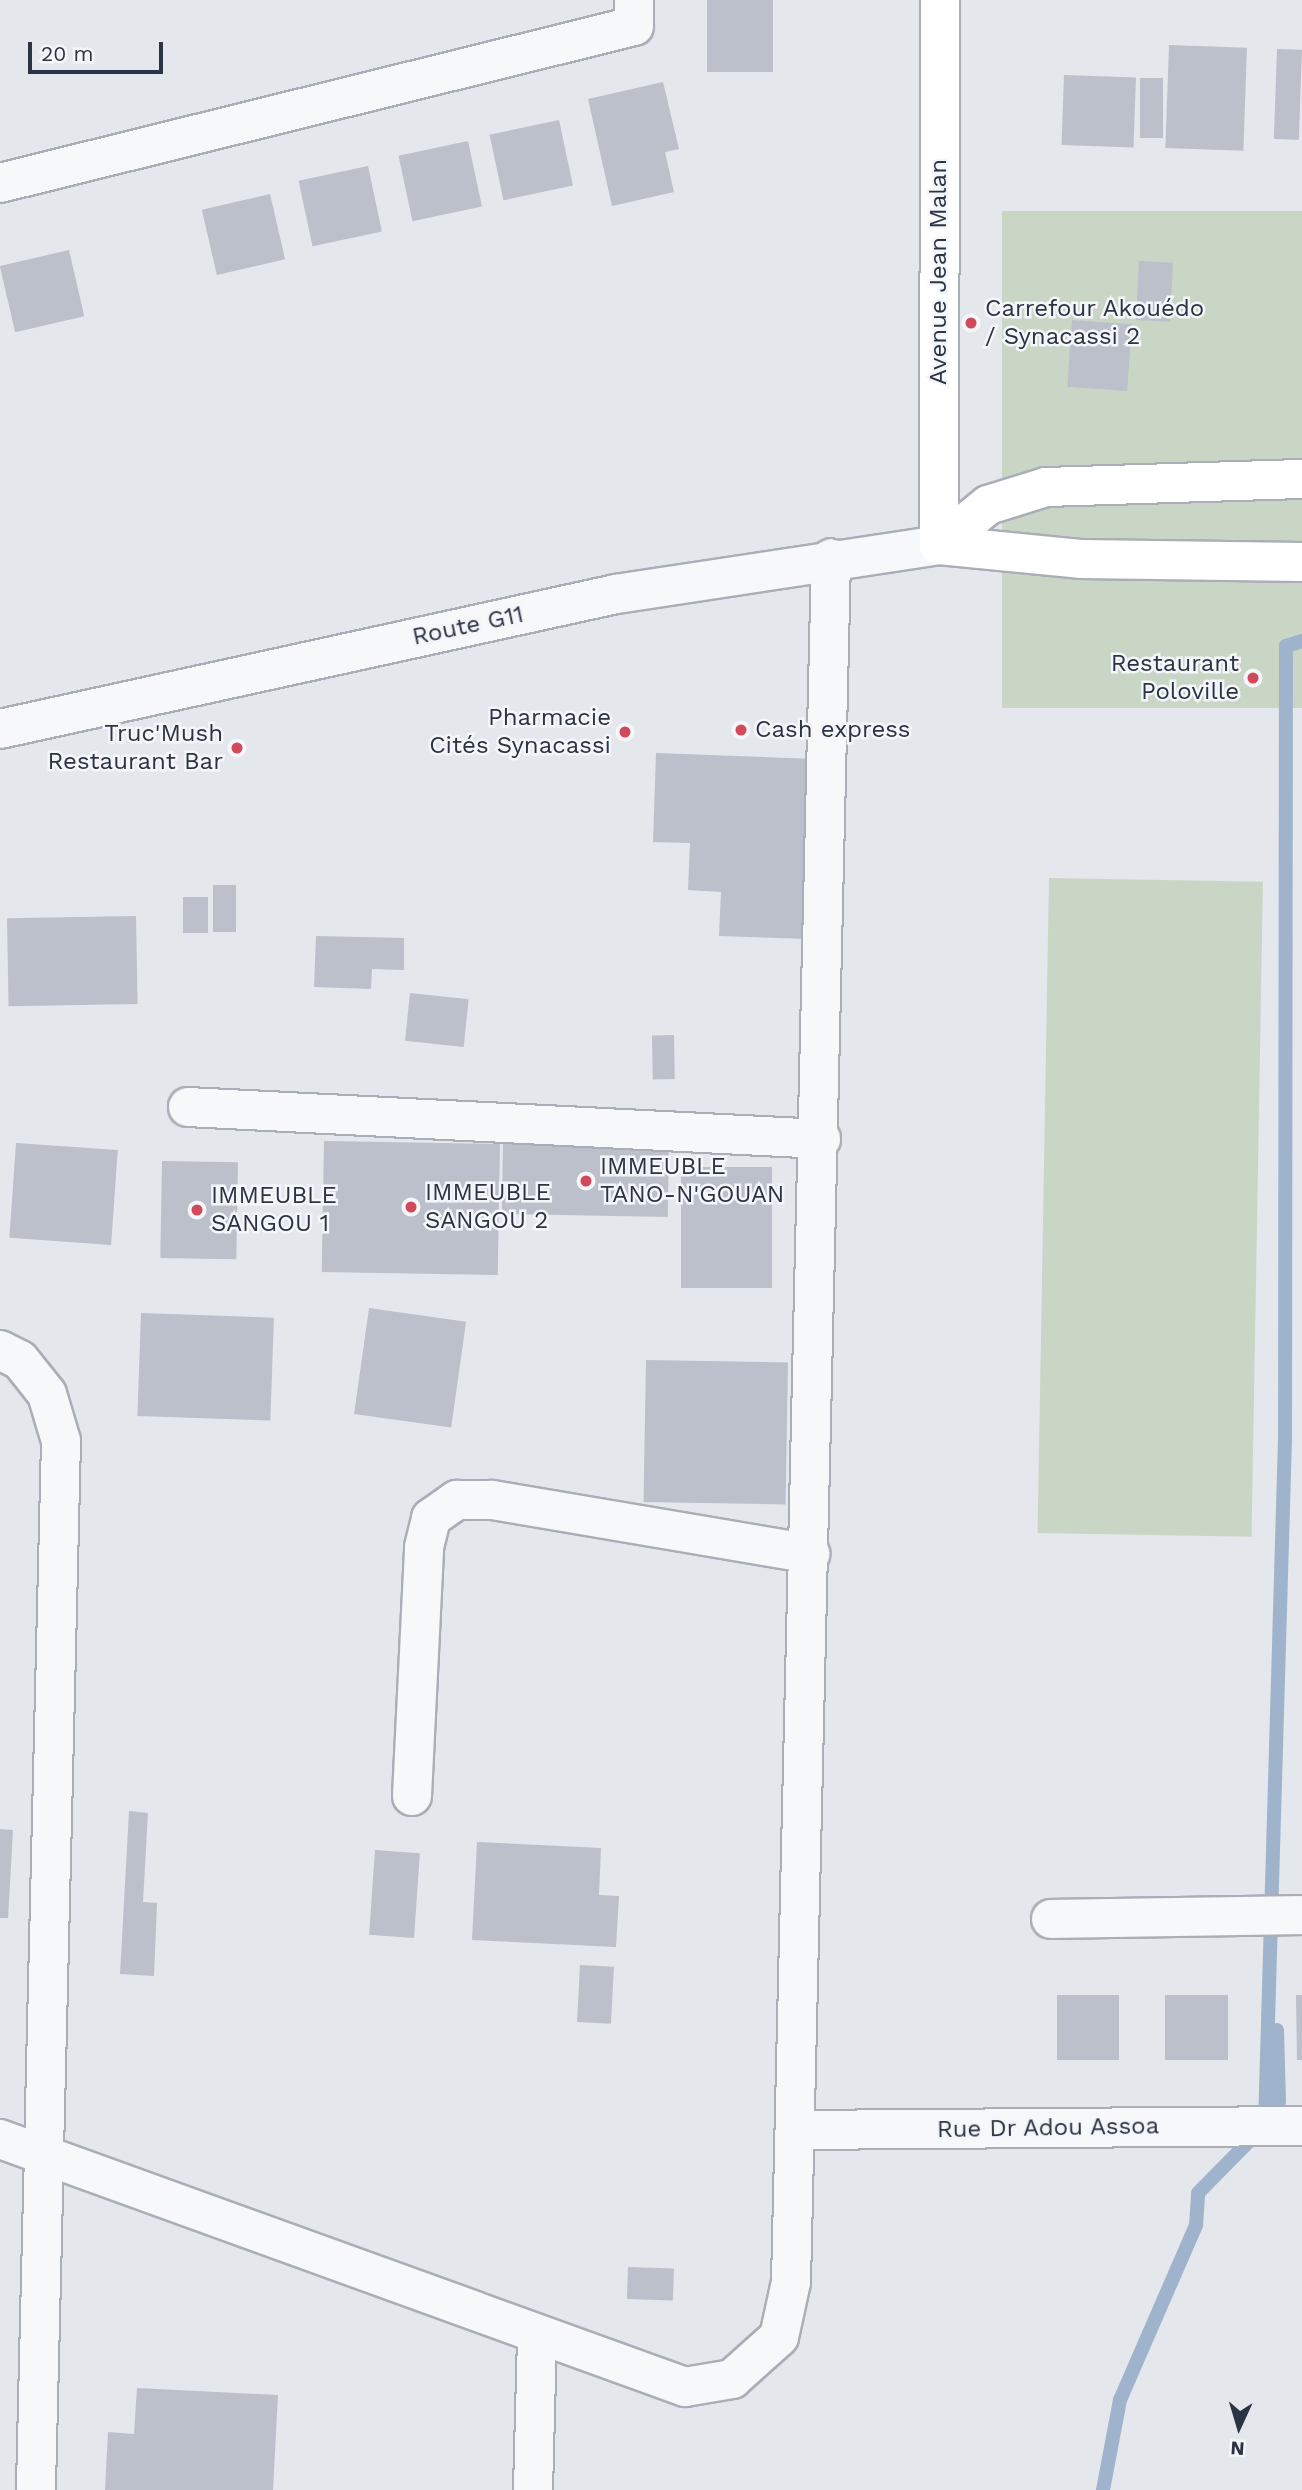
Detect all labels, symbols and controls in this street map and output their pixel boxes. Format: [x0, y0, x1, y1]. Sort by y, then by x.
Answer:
scale bar [32, 28, 166, 72]
text: 20 m [41, 41, 93, 66]
street label: Avenue Jean Malan [925, 159, 953, 385]
place label: Carrefour Akouédo / Synacassi 2 [985, 295, 1206, 351]
marker: Carrefour Akouédo / Synacassi 2 [963, 315, 979, 331]
street label: Route G11 [410, 600, 526, 652]
place label: Restaurant Poloville [1111, 650, 1239, 706]
marker: Restaurant Poloville [1245, 670, 1261, 686]
place label: Pharmacie Cités Synacassi [429, 704, 611, 760]
place label: Cash express [755, 716, 911, 744]
place label: Truc'Mush Restaurant Bar [47, 720, 223, 776]
marker: Cash express [733, 722, 749, 738]
marker: Pharmacie Cités Synacassi [617, 724, 633, 740]
marker: Truc'Mush Restaurant Bar [229, 740, 245, 756]
place label: IMMEUBLE TANO-N'GOUAN [600, 1153, 784, 1209]
marker: IMMEUBLE TANO-N'GOUAN [578, 1173, 594, 1189]
place label: IMMEUBLE SANGOU 2 [425, 1179, 551, 1235]
place label: IMMEUBLE SANGOU 1 [211, 1182, 337, 1238]
marker: IMMEUBLE SANGOU 2 [403, 1199, 419, 1215]
marker: IMMEUBLE SANGOU 1 [189, 1202, 205, 1218]
street label: Rue Dr Adou Assoa [935, 2112, 1161, 2144]
north arrow [1204, 2392, 1274, 2462]
text: N [1230, 2436, 1245, 2460]

